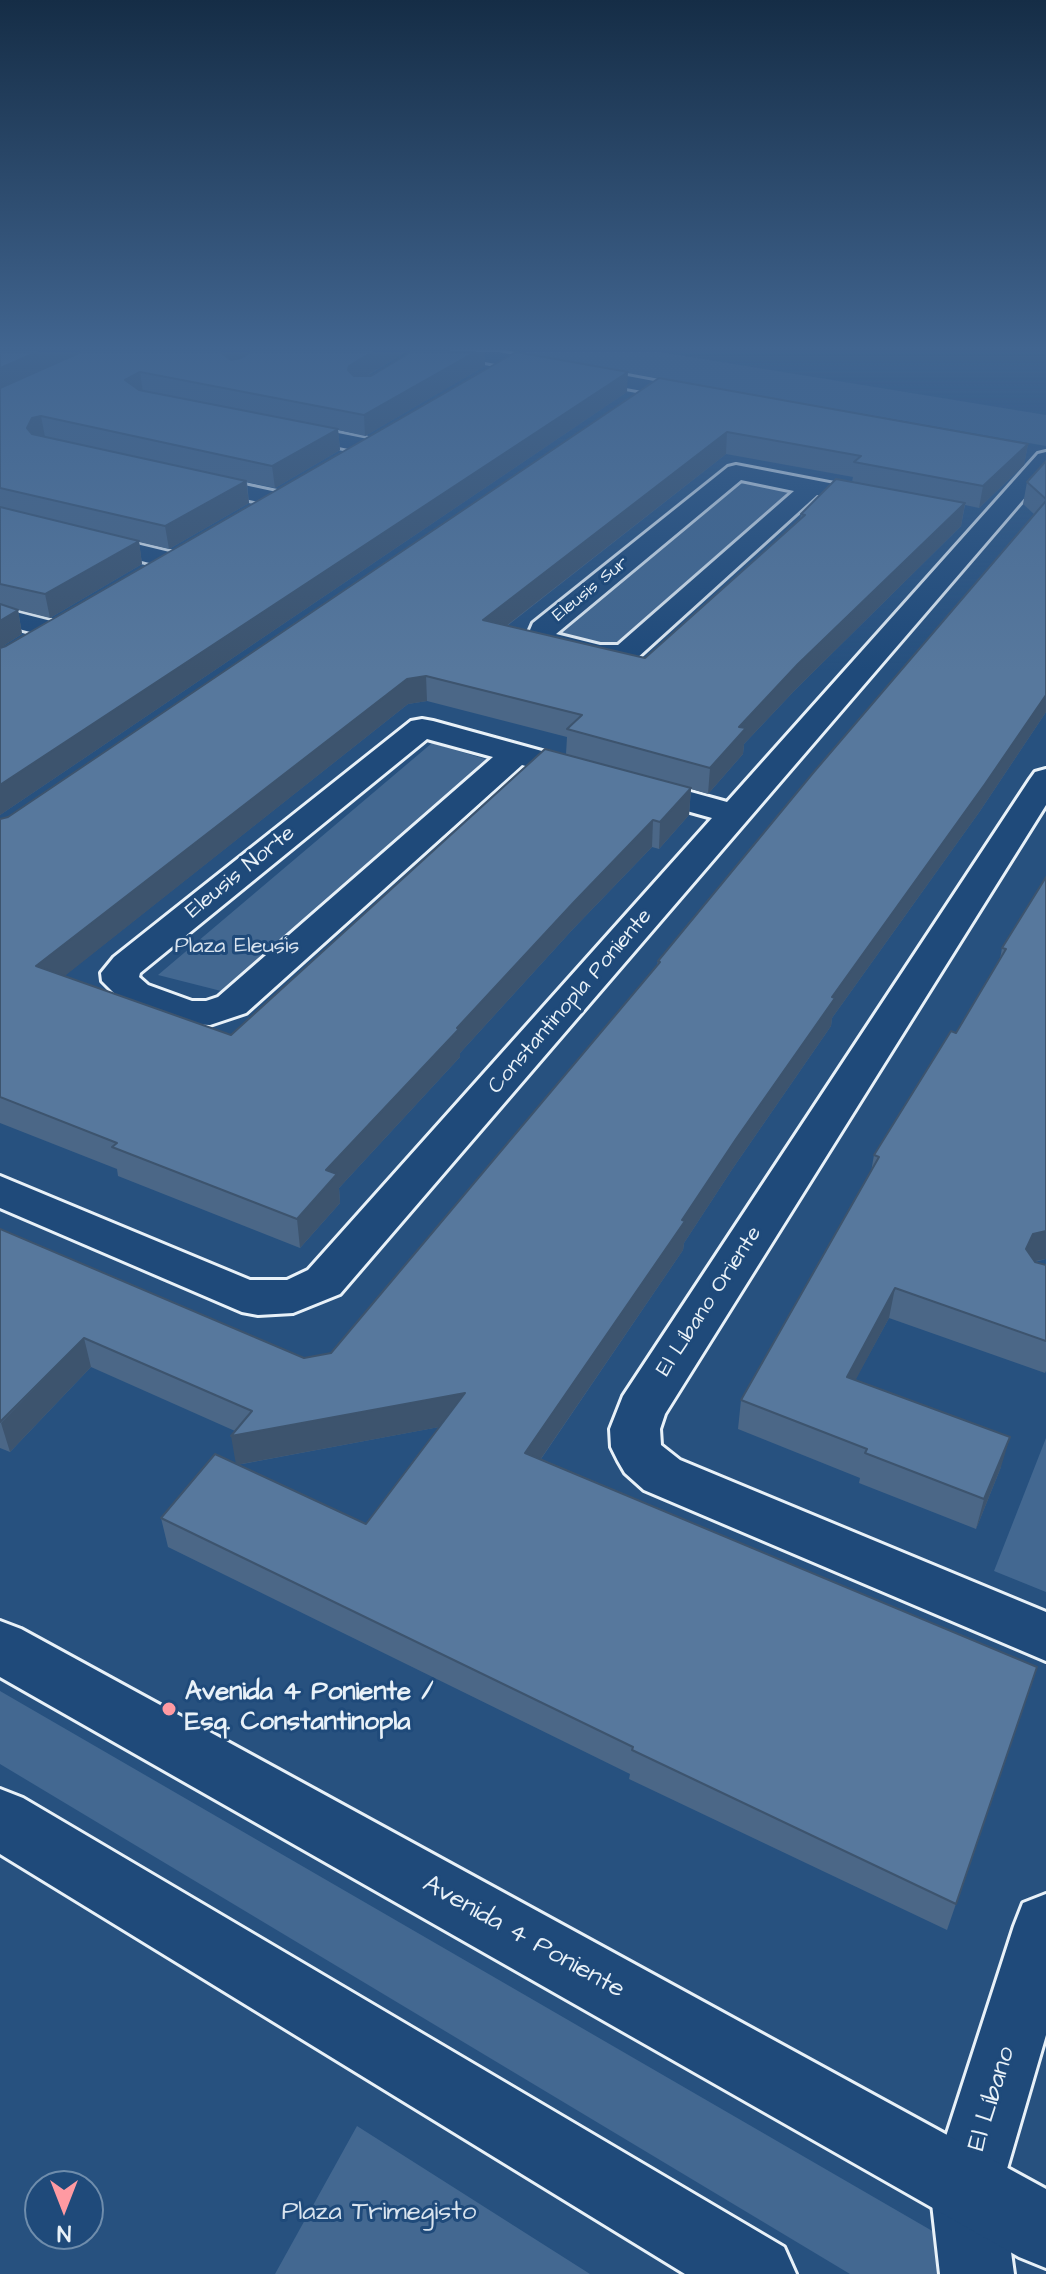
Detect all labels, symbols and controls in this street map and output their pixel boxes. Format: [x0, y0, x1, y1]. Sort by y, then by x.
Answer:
street label: Eleusis Sur [549, 553, 633, 627]
street label: Eleusis Norte [181, 821, 301, 925]
street label: Constantinopla Poniente [483, 904, 659, 1100]
park label: Plaza Eleusis [175, 934, 299, 960]
street label: El Líbano Oriente [652, 1222, 768, 1382]
place label: Avenida 4 Poniente / Esq. Constantinopla [185, 1678, 433, 1740]
marker: Avenida 4 Poniente / Esq. Constantinopla [160, 1700, 178, 1718]
street label: Avenida 4 Poniente [417, 1870, 629, 2006]
street label: El Líbano [962, 2043, 1024, 2155]
north arrow [24, 2170, 104, 2250]
park label: Plaza Trimegisto [282, 2198, 476, 2230]
text: N [57, 2217, 71, 2248]

